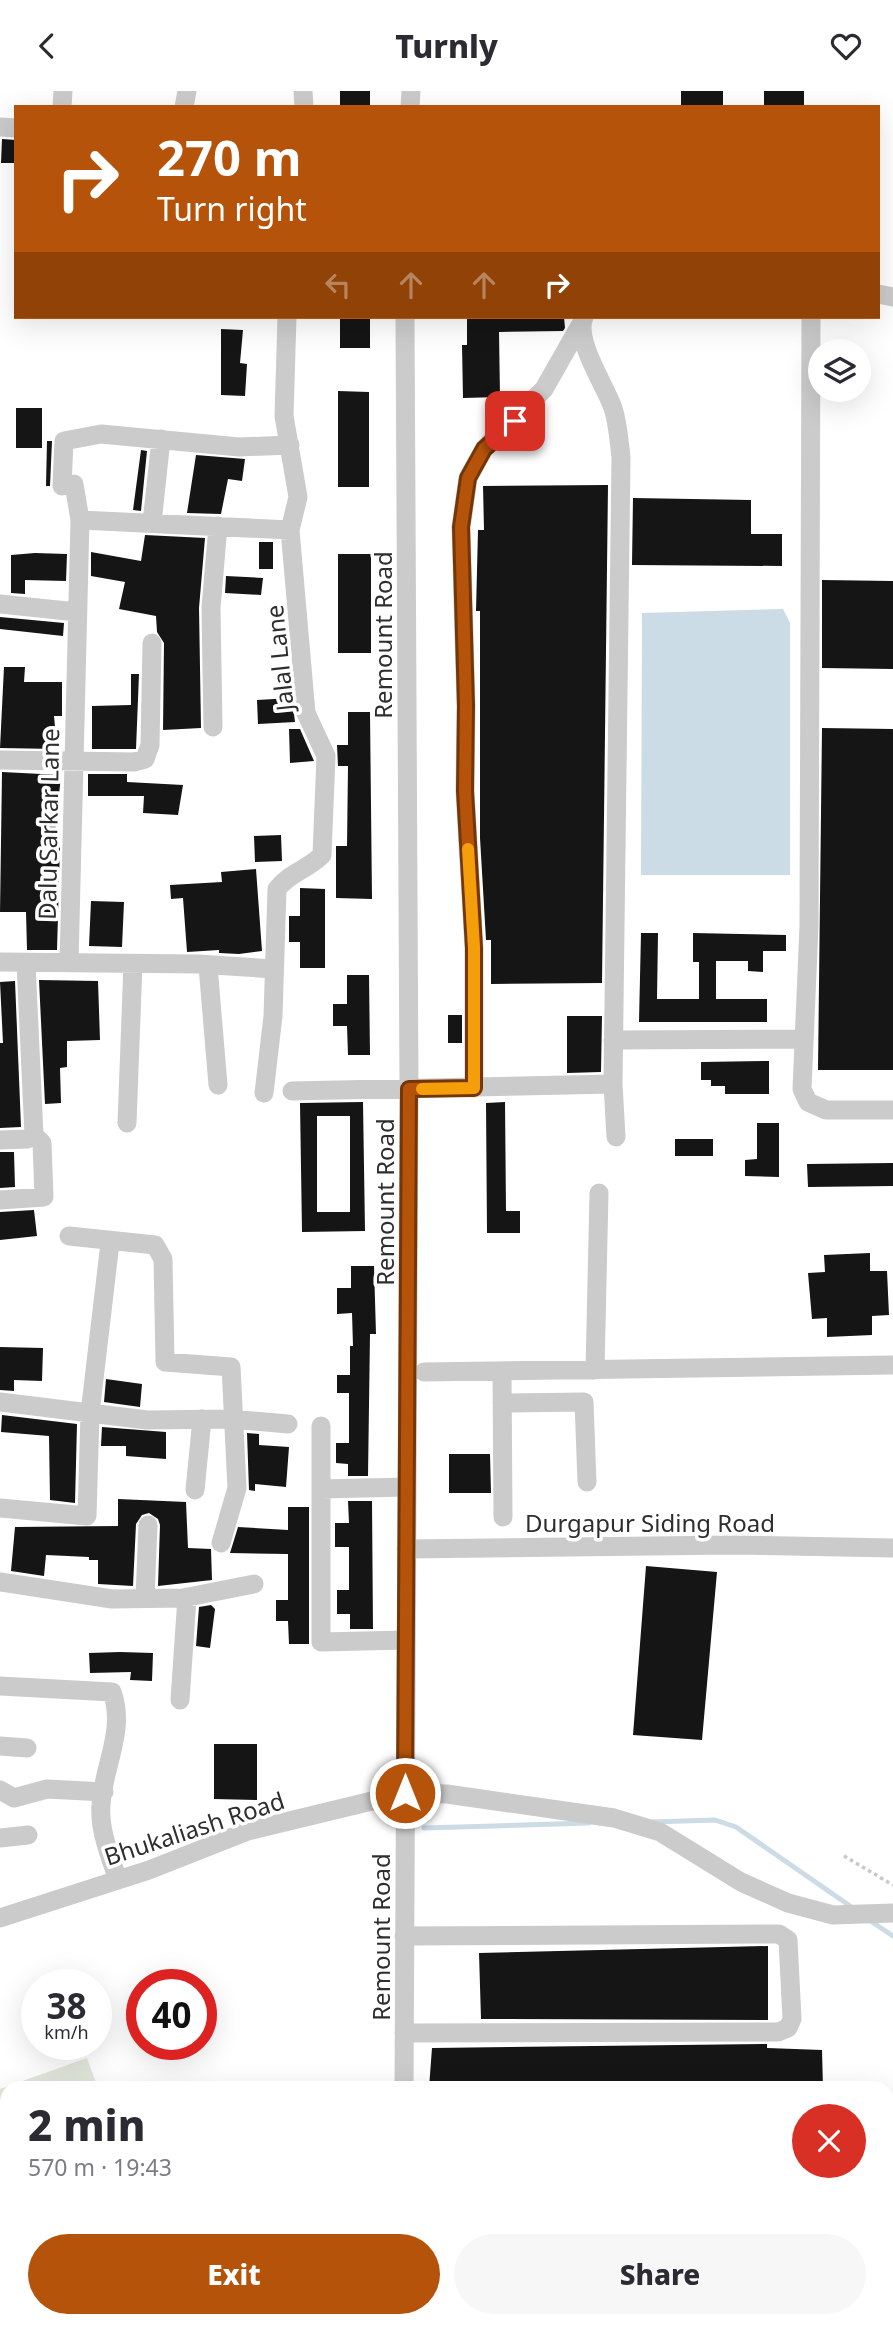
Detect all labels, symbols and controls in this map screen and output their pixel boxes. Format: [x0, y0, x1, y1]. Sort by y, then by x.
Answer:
text: Turnly [395, 24, 498, 67]
icon: back [28, 27, 66, 65]
icon: heart [827, 27, 865, 65]
text: 270 m [157, 124, 302, 190]
icon: right [42, 133, 133, 224]
text: Turn right [157, 187, 307, 230]
icon: left [319, 266, 357, 304]
icon: ahead [392, 266, 430, 304]
icon: ahead [465, 266, 503, 304]
icon: right [538, 266, 576, 304]
map controls [808, 339, 871, 402]
button: layers [808, 339, 871, 402]
pin [485, 391, 545, 451]
icon: arrive [496, 402, 534, 440]
street label: Remount Road [366, 551, 399, 719]
street label: Jalal Lane [257, 603, 301, 715]
street label: Dalu Sarkar Lane [30, 728, 66, 920]
street label: Remount Road [368, 1118, 401, 1286]
street label: Durgapur Siding Road [525, 1506, 775, 1539]
position arrow [368, 1756, 442, 1830]
street label: Bhukaliash Road [100, 1783, 288, 1873]
street label: Remount Road [364, 1853, 397, 2021]
speed limit sign: 40 [126, 1969, 217, 2060]
text: 38 [46, 1982, 87, 2029]
text: km/h [44, 2020, 89, 2044]
text: 2 min [28, 2096, 145, 2153]
button: close [792, 2104, 866, 2178]
text: 570 m · 19:43 [28, 2151, 172, 2183]
button: Exit [28, 2234, 440, 2314]
button: Share [454, 2234, 866, 2314]

